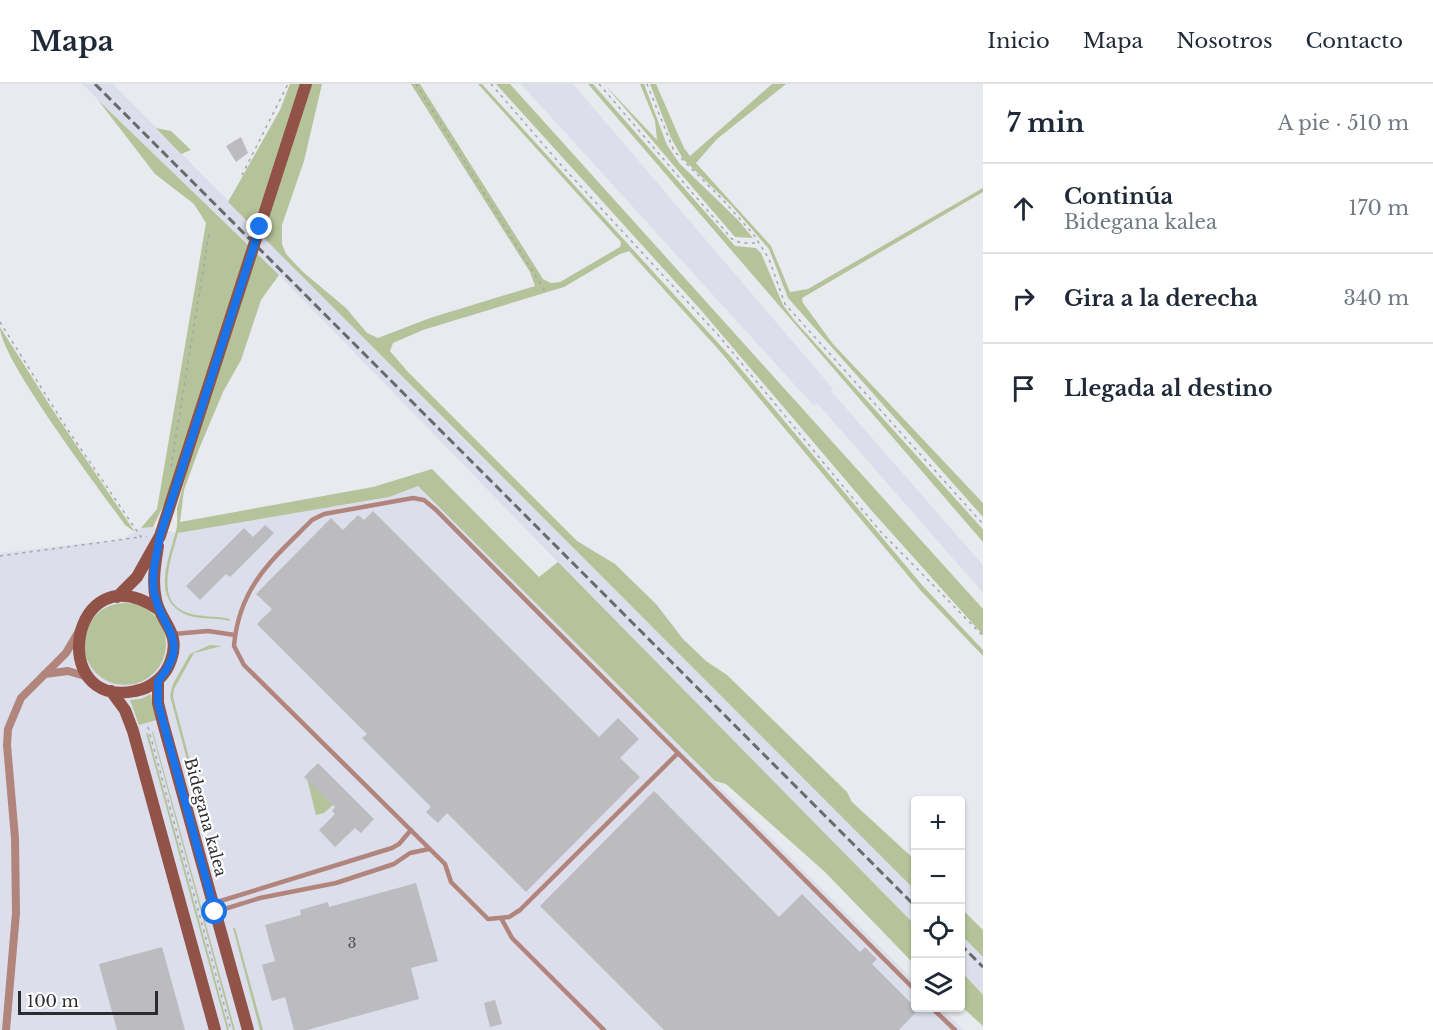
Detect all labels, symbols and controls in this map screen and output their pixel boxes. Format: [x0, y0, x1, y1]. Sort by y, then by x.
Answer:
text: Mapa [30, 24, 114, 59]
text: Inicio [987, 28, 1050, 54]
text: Mapa [1083, 28, 1143, 54]
text: Nosotros [1176, 28, 1272, 54]
text: Contacto [1305, 28, 1403, 54]
text: 7 min [1007, 107, 1084, 139]
text: A pie · 510 m [1278, 111, 1409, 135]
text: Continúa [1064, 183, 1173, 210]
icon: ahead [1007, 192, 1040, 225]
text: 170 m [1349, 196, 1409, 220]
text: Bidegana kalea [1064, 210, 1217, 234]
route end [246, 213, 272, 239]
icon: right [1007, 282, 1040, 315]
text: Gira a la derecha [1064, 285, 1258, 312]
text: 340 m [1344, 286, 1409, 310]
icon: arrive [1007, 372, 1040, 405]
text: Llegada al destino [1064, 375, 1273, 402]
street label: Bidegana kalea [181, 755, 232, 879]
map controls [911, 796, 965, 1012]
button: + [911, 796, 965, 850]
button: − [911, 850, 965, 904]
route start [201, 898, 227, 924]
button: locate [911, 904, 965, 958]
house number: 3 [348, 934, 356, 952]
button: layers [911, 958, 965, 1012]
scale bar [18, 988, 158, 1016]
text: 100 m [27, 991, 79, 1011]

